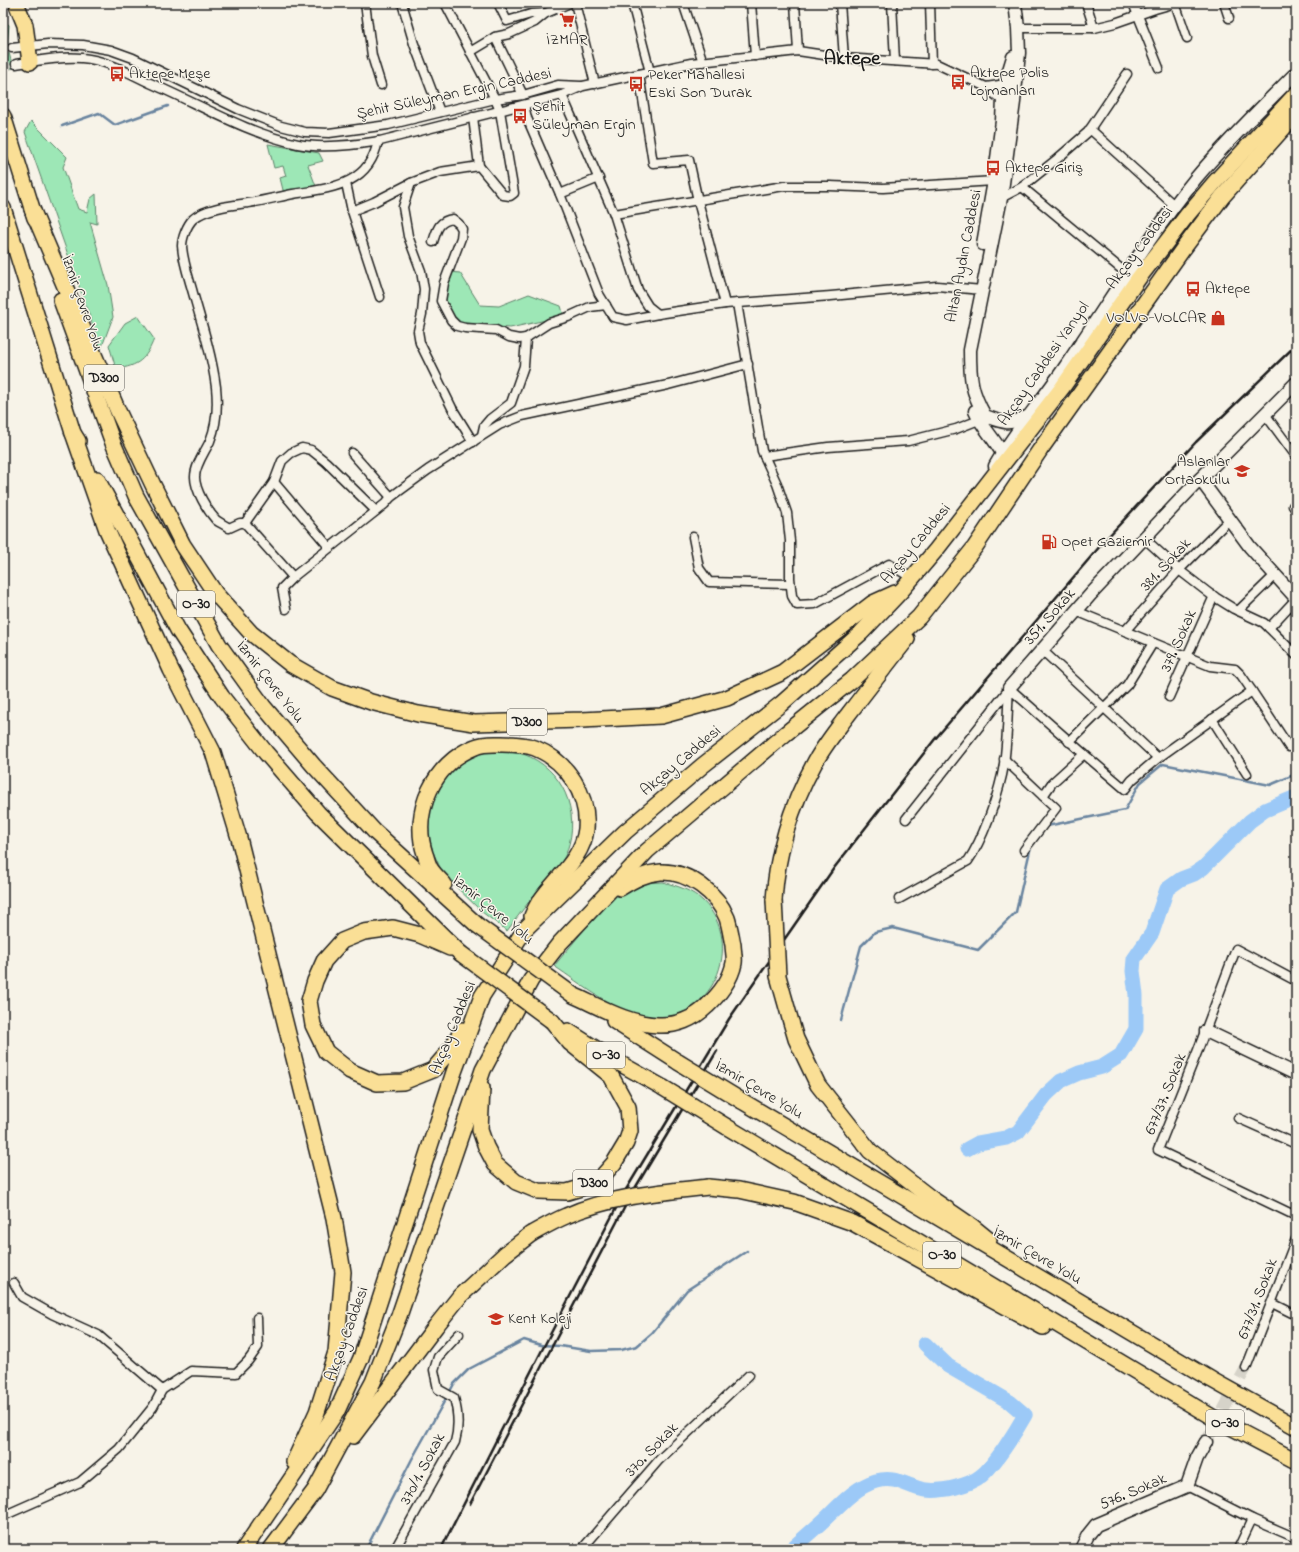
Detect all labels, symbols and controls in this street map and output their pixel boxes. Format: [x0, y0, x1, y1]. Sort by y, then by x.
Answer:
supermarket icon: İZMAR [558, 11, 576, 29]
place label: İZMAR [546, 28, 588, 52]
district label: Aktepe [824, 45, 881, 74]
place label: Aktepe Polis Lojmanları [970, 61, 1049, 103]
place label: Aktepe Meşe [129, 62, 211, 86]
street label: Şehit Süleyman Ergin Caddesi [354, 62, 554, 126]
place label: Peker Mahallesi Eski Son Durak [648, 63, 753, 105]
bus stop icon: Aktepe Meşe [108, 65, 126, 83]
bus stop icon: Aktepe Polis Lojmanları [949, 73, 967, 91]
bus stop icon: Peker Mahallesi Eski Son Durak [627, 75, 645, 93]
place label: Şehit Süleyman Ergin [532, 95, 636, 137]
bus stop icon: Şehit Süleyman Ergin [511, 107, 529, 125]
place label: Aktepe Giriş [1005, 156, 1083, 180]
bus stop icon: Aktepe Giriş [984, 159, 1002, 177]
street label: Altan Aydın Caddesi [939, 187, 989, 325]
street label: Akçay Caddesi [1101, 201, 1179, 295]
street label: İzmir Çevre Yolu [54, 252, 110, 354]
place label: Aktepe [1205, 277, 1251, 301]
bus stop icon: Aktepe [1184, 280, 1202, 298]
street label: Akçay Caddesi Yanyol [992, 297, 1096, 431]
place label: VOLVO-VOLCAR [1106, 306, 1206, 330]
shop icon: VOLVO-VOLCAR [1209, 309, 1227, 327]
road number: D300 [84, 365, 124, 391]
place label: Aslanlar Ortaokulu [1165, 450, 1230, 492]
school or university icon: Aslanlar Ortaokulu [1233, 462, 1251, 480]
street label: Akçay Caddesi [875, 498, 957, 590]
place label: Opet Gaziemir [1061, 530, 1152, 554]
street label: 381. Sokak [1135, 532, 1198, 597]
fuel station icon: Opet Gaziemir [1040, 533, 1058, 551]
street label: 351. Sokak [1018, 582, 1082, 651]
road number: O-30 [177, 591, 215, 617]
street label: 379. Sokak [1155, 605, 1204, 676]
street label: İzmir Çevre Yolu [230, 635, 310, 729]
road number: D300 [507, 709, 547, 735]
street label: Akçay Caddesi [635, 720, 727, 802]
street label: İzmir Çevre Yolu [447, 869, 539, 951]
street label: Akçay Caddesi [423, 977, 483, 1078]
road number: O-30 [587, 1042, 625, 1068]
street label: 677/37. Sokak [1139, 1049, 1194, 1139]
street label: İzmir Çevre Yolu [710, 1054, 808, 1126]
road number: D300 [573, 1170, 613, 1196]
street label: İzmir Çevre Yolu [988, 1221, 1086, 1291]
road number: O-30 [923, 1242, 961, 1268]
street label: 677/31. Sokak [1232, 1254, 1285, 1343]
street label: Akçay Caddesi [319, 1283, 375, 1385]
place label: Kent Koleji [508, 1307, 572, 1331]
school or university icon: Kent Koleji [487, 1310, 505, 1328]
road number: O-30 [1206, 1410, 1244, 1436]
street label: 370. Sokak [620, 1416, 685, 1483]
street label: 370/1. Sokak [394, 1428, 452, 1509]
street label: 576. Sokak [1096, 1467, 1171, 1517]

